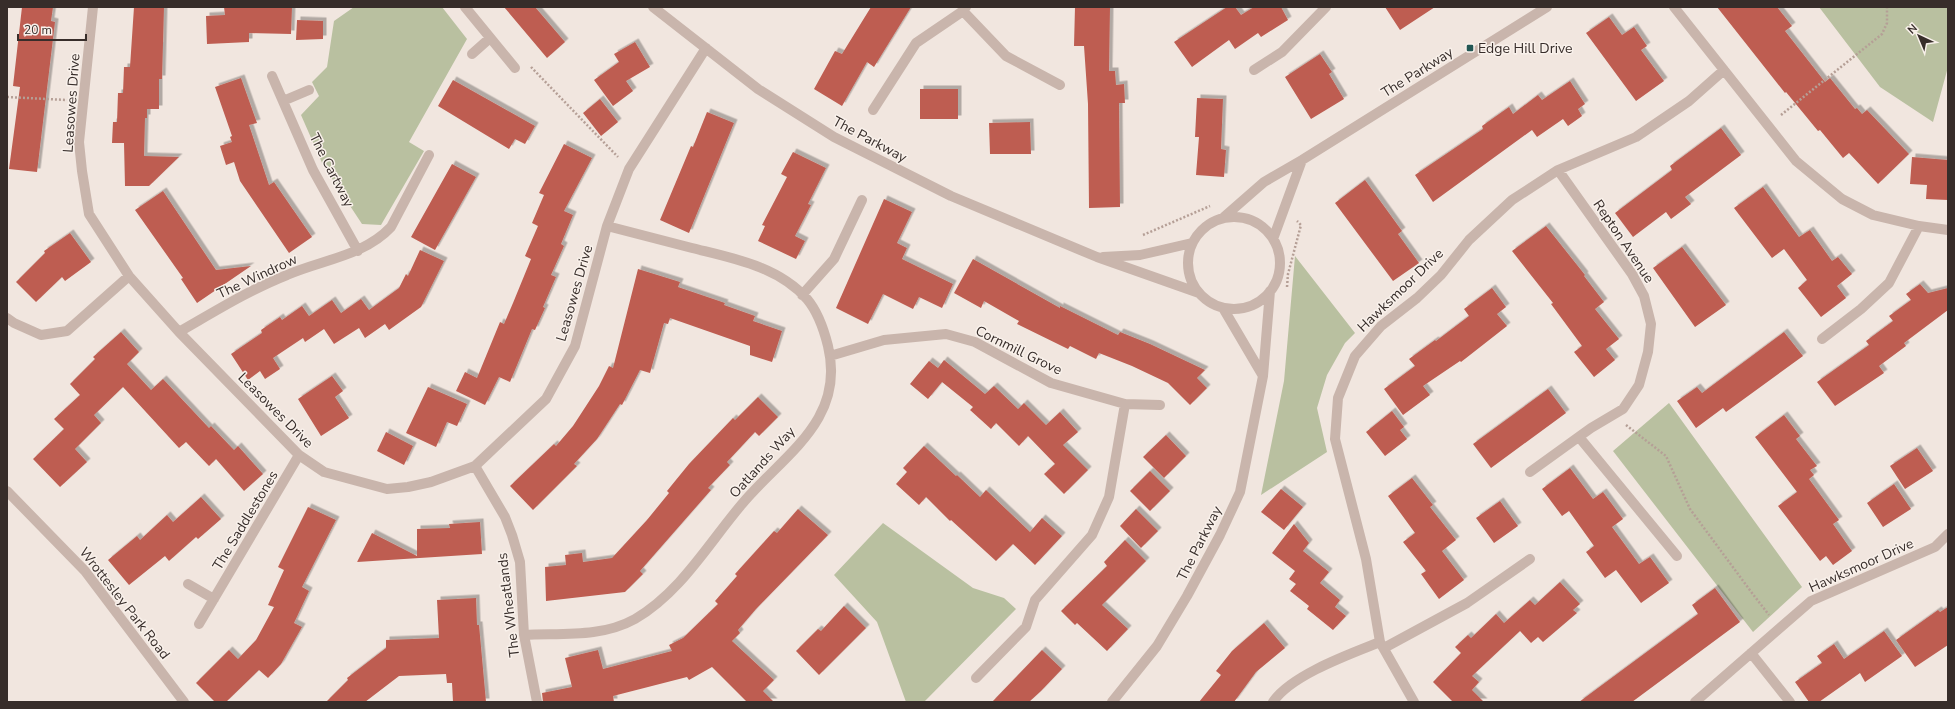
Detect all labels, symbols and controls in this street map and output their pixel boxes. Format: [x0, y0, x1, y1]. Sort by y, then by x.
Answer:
scale bar [18, 16, 86, 42]
north arrow [1899, 16, 1939, 56]
text: N [1904, 21, 1921, 37]
text: 20 m [24, 22, 52, 38]
place label: Edge Hill Drive [1478, 39, 1573, 58]
street label: The Parkway [1378, 42, 1457, 102]
marker: Edge Hill Drive [1465, 43, 1475, 53]
street label: Leasowes Drive [59, 53, 84, 153]
street label: The Parkway [829, 112, 911, 167]
street label: The Cartway [305, 130, 359, 211]
street label: Repton Avenue [1589, 196, 1658, 287]
street label: Leasowes Drive [552, 243, 597, 344]
street label: Hawksmoor Drive [1353, 244, 1447, 336]
street label: The Windrow [214, 249, 301, 303]
street label: Cornmill Grove [972, 321, 1065, 380]
street label: Leasowes Drive [234, 368, 318, 452]
street label: Oatlands Way [725, 422, 800, 502]
street label: The Saddlestones [208, 467, 283, 573]
street label: The Parkway [1173, 502, 1227, 584]
street label: Hawksmoor Drive [1806, 534, 1917, 597]
street label: Wrottesley Park Road [75, 543, 174, 663]
street label: The Wheatlands [493, 551, 524, 658]

